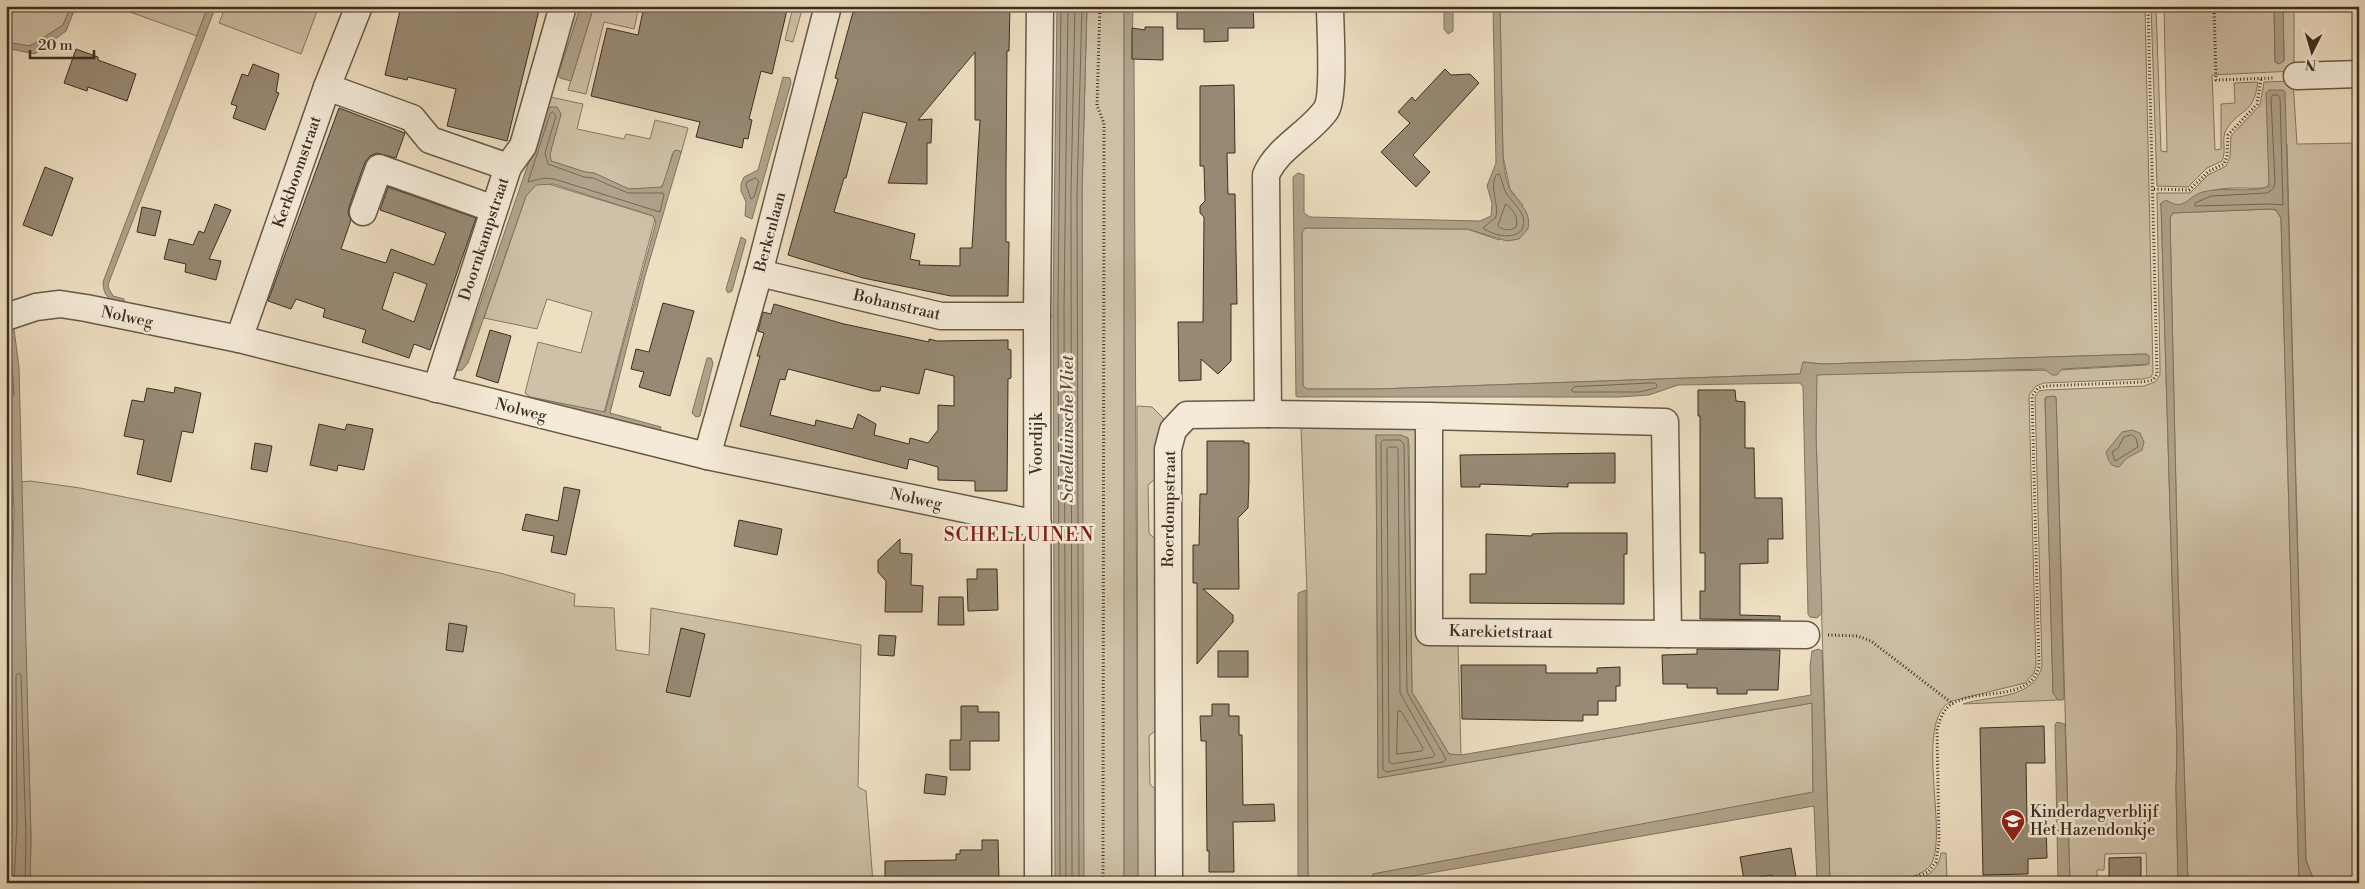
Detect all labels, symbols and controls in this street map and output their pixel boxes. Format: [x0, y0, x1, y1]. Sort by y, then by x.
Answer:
scale bar [30, 28, 94, 60]
north arrow [2288, 28, 2338, 78]
text: 20 m [38, 36, 73, 55]
text: N [2305, 55, 2317, 73]
street label: Kerkboomstraat [268, 113, 326, 231]
street label: Doornkampstraat [455, 174, 514, 303]
street label: Berkenlaan [749, 189, 790, 275]
street label: Bohanstraat [850, 285, 943, 325]
street label: Nolweg [99, 302, 156, 332]
water label: Schelluinsche Vliet [1056, 354, 1079, 503]
street label: Nolweg [493, 394, 550, 426]
street label: Voordijk [1027, 411, 1047, 476]
street label: Roerdompstraat [1158, 450, 1180, 568]
street label: Nolweg [888, 484, 945, 514]
district label: SCHELLUINEN [944, 523, 1094, 547]
street label: Karekietstraat [1449, 621, 1554, 643]
place label: Kinderdagverblijf Het Hazendonkje [2030, 802, 2160, 840]
school or university icon: Kinderdagverblijf Het Hazendonkje [2000, 808, 2026, 842]

